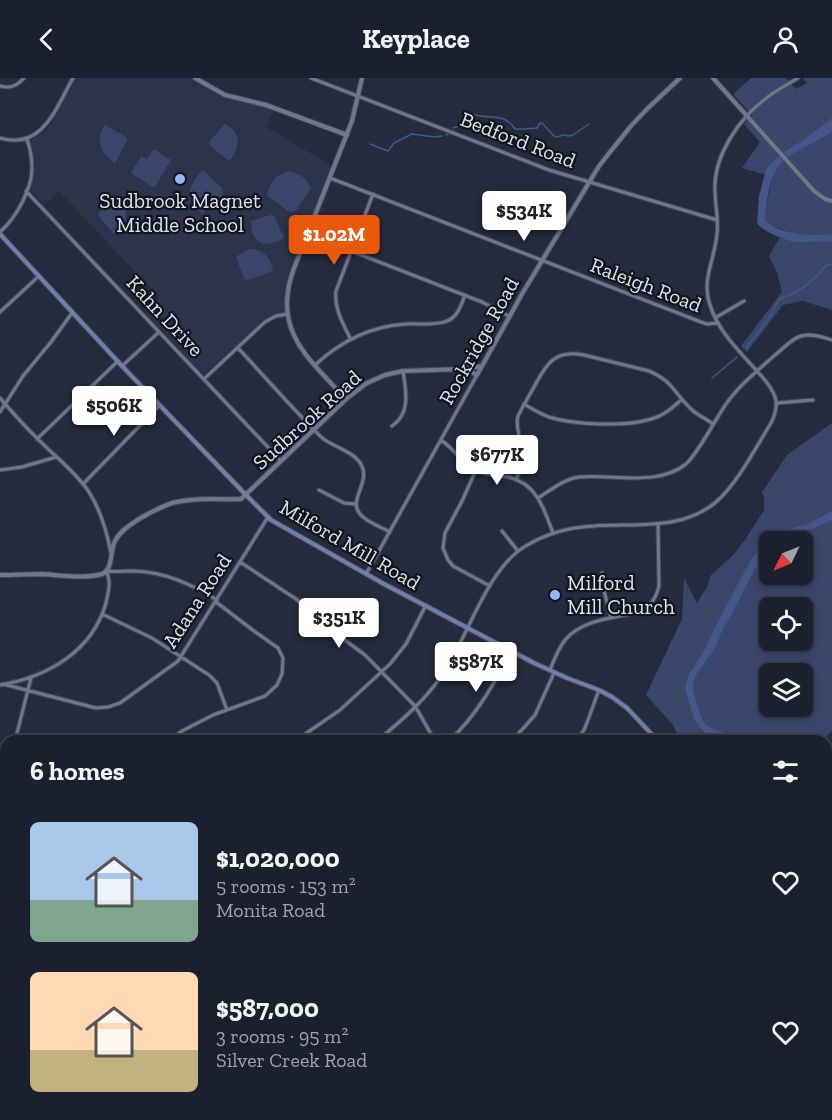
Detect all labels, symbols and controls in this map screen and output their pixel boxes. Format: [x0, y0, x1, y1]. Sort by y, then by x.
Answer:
icon: back [30, 23, 63, 56]
text: Keyplace [362, 23, 470, 55]
icon: person [769, 23, 802, 56]
street label: Bedford Road [457, 106, 580, 173]
marker: Sudbrook Magnet Middle School [173, 172, 187, 186]
place label: Sudbrook Magnet Middle School [99, 188, 261, 237]
pin: $534K [482, 191, 566, 242]
text: $534K [496, 198, 552, 222]
pin: $1.02M [285, 215, 383, 266]
text: $1.02M [303, 222, 365, 246]
street label: Raleigh Road [587, 252, 706, 317]
street label: Kahn Drive [122, 270, 209, 361]
street label: Rockridge Road [433, 272, 524, 409]
street label: Sudbrook Road [247, 364, 366, 475]
pin: $506K [72, 386, 156, 437]
text: $506K [86, 393, 142, 417]
pin: $677K [455, 435, 539, 486]
text: $677K [470, 442, 524, 466]
street label: Milford Mill Road [276, 494, 425, 595]
north arrow [759, 531, 813, 585]
map controls [759, 531, 813, 717]
street label: Adana Road [157, 549, 236, 652]
place label: Milford Mill Church [567, 570, 675, 619]
marker: Milford Mill Church [548, 588, 562, 602]
button: locate [759, 597, 813, 651]
pin: $351K [297, 598, 381, 649]
text: $351K [313, 605, 365, 629]
pin: $587K [434, 642, 518, 693]
text: $587K [449, 649, 503, 673]
button: layers [759, 663, 813, 717]
text: 6 homes [30, 755, 125, 787]
icon: filters [769, 755, 802, 788]
text: $1,020,000 [216, 842, 340, 874]
icon: home [78, 846, 150, 918]
icon: heart [769, 866, 802, 899]
text: 5 rooms · 153 m² [216, 874, 356, 898]
text: Monita Road [216, 898, 325, 922]
text: $587,000 [216, 992, 319, 1024]
icon: home [78, 996, 150, 1068]
icon: heart [769, 1016, 802, 1049]
text: 3 rooms · 95 m² [216, 1024, 348, 1048]
text: Silver Creek Road [216, 1048, 367, 1072]

